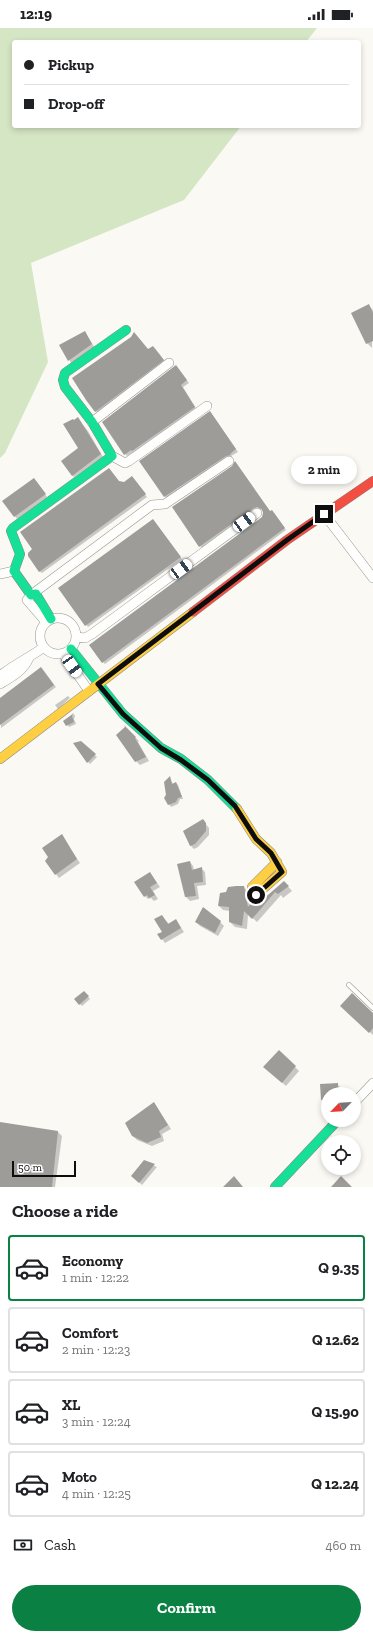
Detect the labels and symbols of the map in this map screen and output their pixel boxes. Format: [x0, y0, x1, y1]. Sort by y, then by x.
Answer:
callout: 2 min [291, 456, 357, 484]
route end [315, 505, 333, 523]
car [231, 510, 257, 534]
car [168, 557, 194, 581]
car [60, 653, 84, 679]
route start [247, 886, 265, 904]
north arrow [321, 1087, 361, 1127]
scale bar [12, 1159, 76, 1178]

